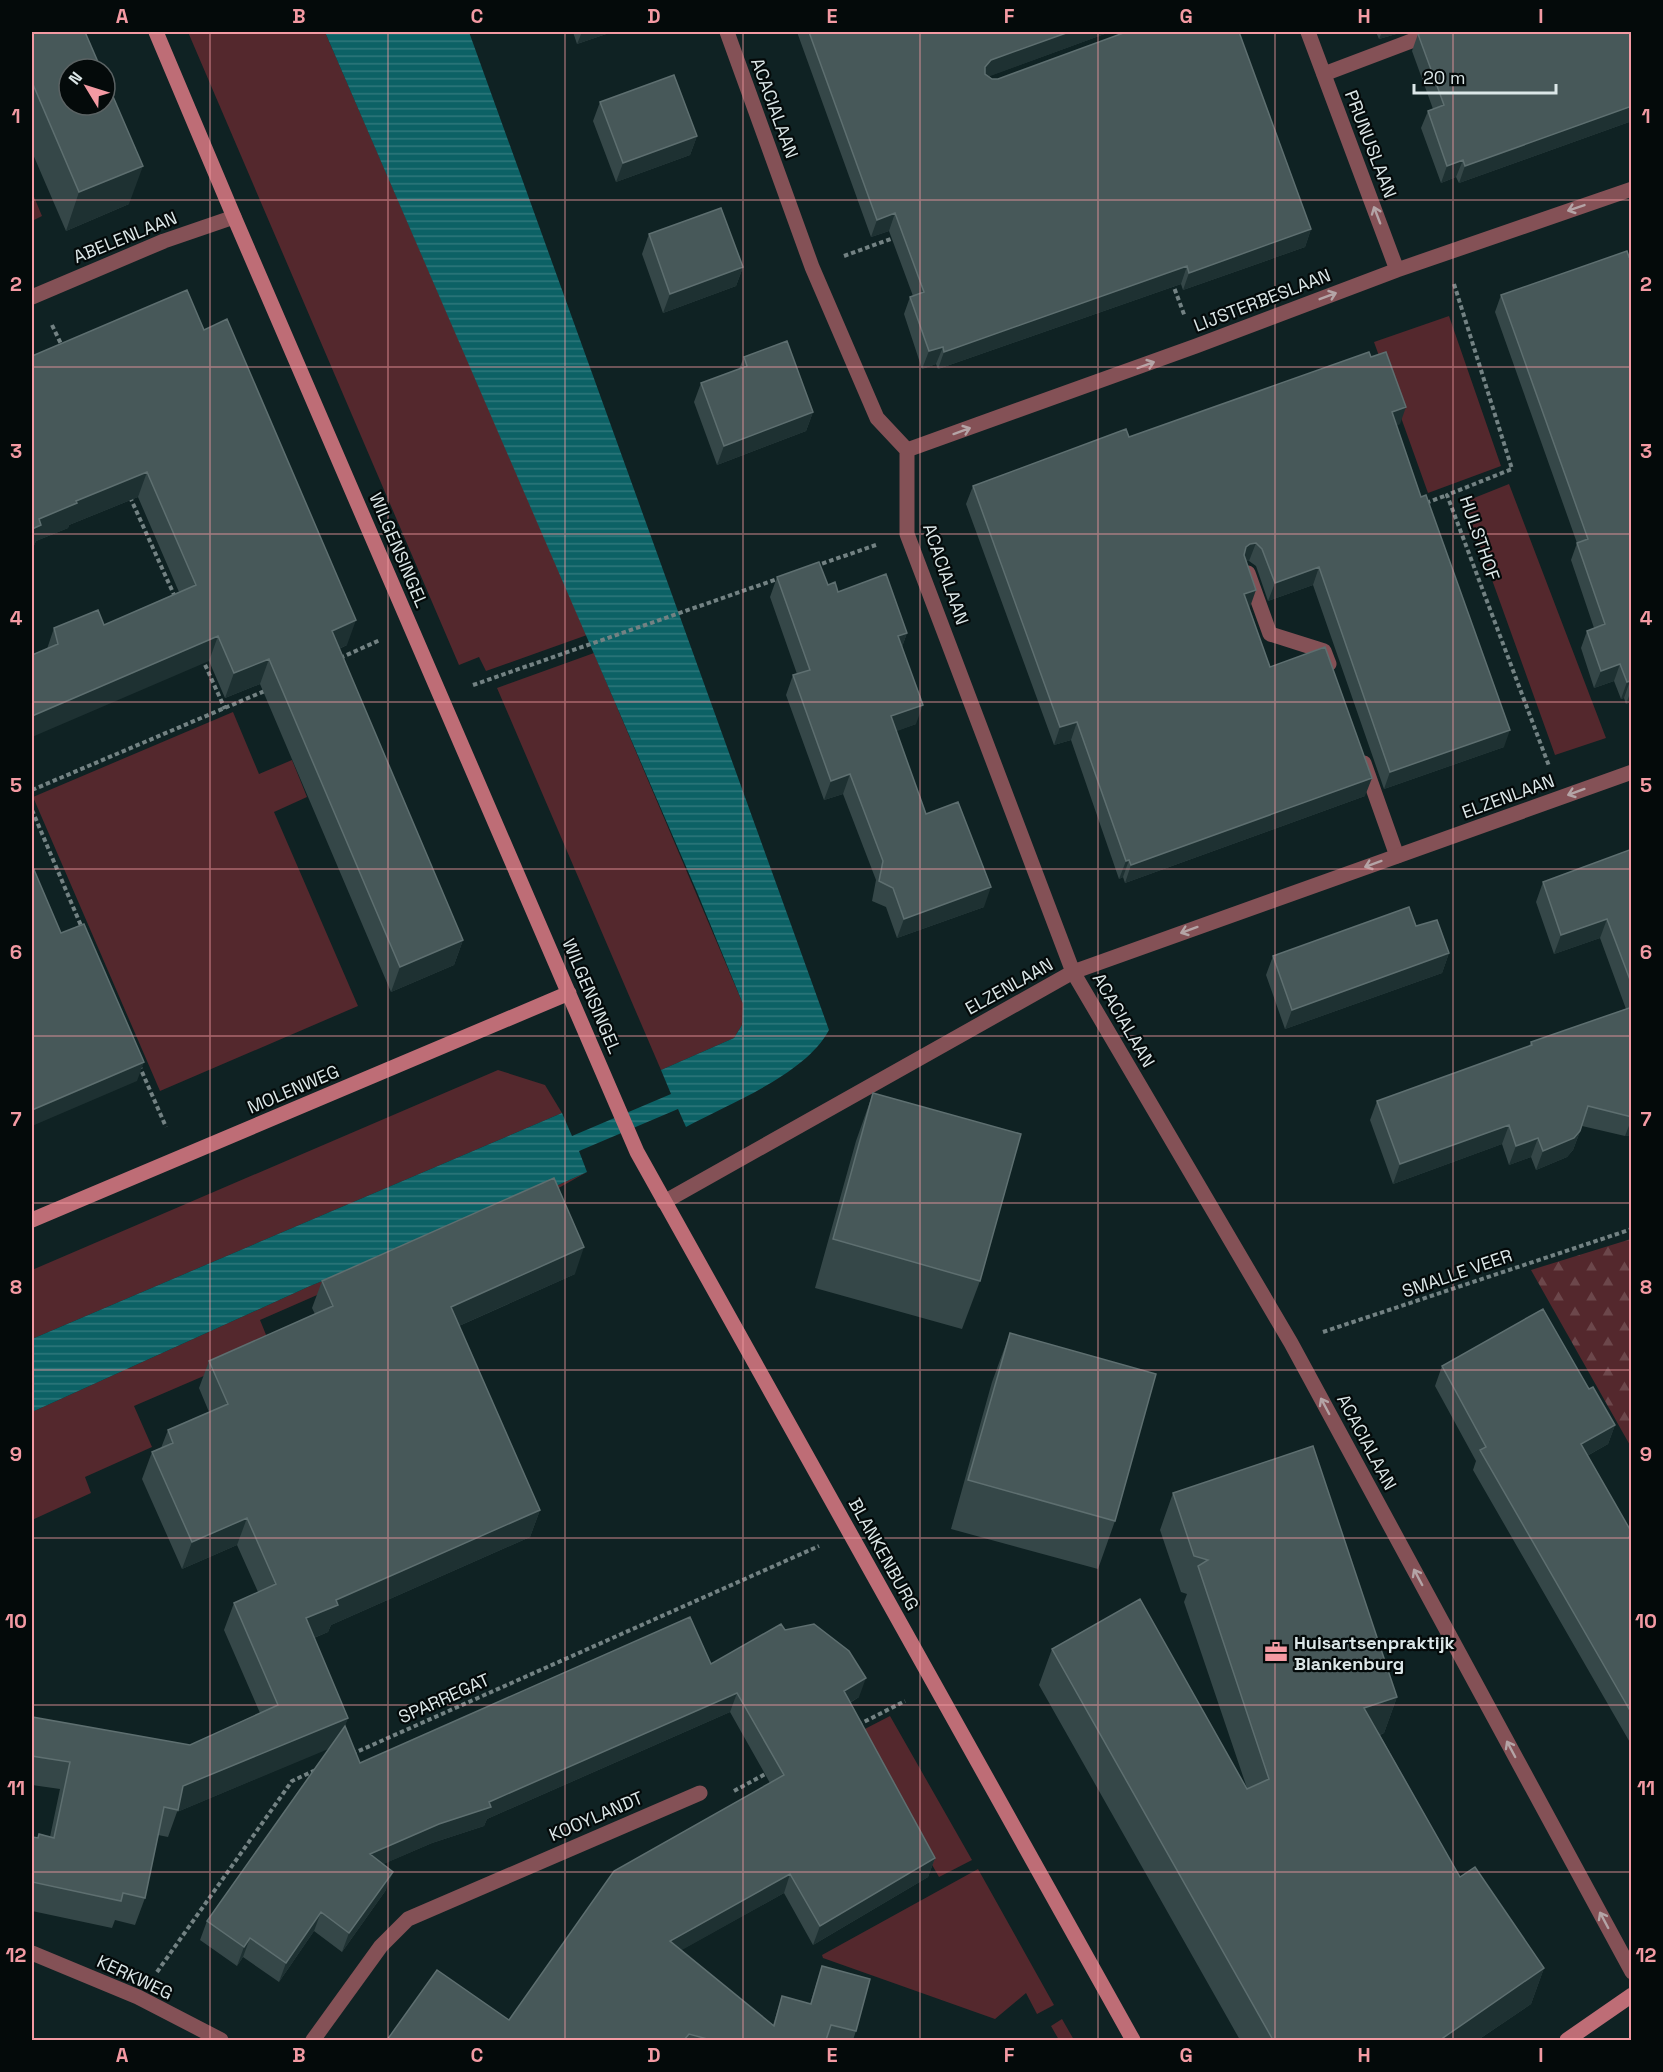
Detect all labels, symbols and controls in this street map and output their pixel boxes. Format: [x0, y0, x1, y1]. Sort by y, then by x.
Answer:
text: A [116, 3, 129, 29]
text: B [292, 3, 306, 29]
text: C [471, 3, 484, 29]
text: D [647, 3, 661, 29]
text: E [826, 3, 838, 29]
text: F [1004, 3, 1015, 29]
text: G [1179, 3, 1193, 29]
text: H [1357, 3, 1371, 29]
text: I [1538, 3, 1544, 29]
street label: ACACIALAAN [746, 54, 804, 162]
north arrow [57, 57, 117, 117]
scale bar [1414, 57, 1556, 95]
text: 20 m [1423, 66, 1466, 89]
text: N [64, 67, 87, 89]
street label: PRUNUSLAAN [1340, 87, 1402, 201]
text: 1 [11, 103, 21, 129]
text: 1 [1641, 103, 1651, 129]
one-way arrow [1567, 203, 1586, 214]
street label: ABELENLAAN [70, 206, 180, 268]
one-way arrow [1370, 206, 1381, 225]
street label: LIJSTERBESLAAN [1190, 263, 1334, 337]
text: 2 [10, 271, 22, 297]
text: 2 [1640, 271, 1652, 297]
one-way arrow [1318, 290, 1337, 301]
one-way arrow [1136, 358, 1154, 369]
one-way arrow [952, 424, 971, 435]
text: 3 [10, 438, 22, 464]
text: 3 [1640, 438, 1652, 464]
street label: WILGENSINGEL [364, 489, 434, 611]
street label: HULSTHOF [1455, 493, 1505, 584]
street label: ACACIALAAN [918, 520, 974, 628]
text: 4 [10, 605, 23, 631]
text: 4 [1640, 605, 1653, 631]
street label: ELZENLAAN [1459, 769, 1557, 823]
text: 5 [10, 772, 22, 798]
text: 5 [1640, 772, 1652, 798]
one-way arrow [1568, 787, 1586, 798]
one-way arrow [1364, 860, 1383, 871]
one-way arrow [1181, 926, 1199, 937]
street label: WILGENSINGEL [557, 935, 627, 1057]
text: 6 [10, 939, 22, 965]
text: 6 [1640, 939, 1652, 965]
street label: ELZENLAAN [961, 952, 1057, 1020]
street label: ACACIALAAN [1088, 969, 1160, 1071]
street label: MOLENWEG [244, 1059, 342, 1119]
text: 7 [10, 1106, 22, 1132]
text: 7 [1640, 1106, 1652, 1132]
street label: SMALLE VEER [1399, 1243, 1515, 1303]
text: 8 [10, 1274, 22, 1300]
text: 8 [1640, 1274, 1652, 1300]
street label: ACACIALAAN [1332, 1390, 1402, 1494]
one-way arrow [1319, 1397, 1330, 1415]
text: 9 [10, 1441, 22, 1467]
text: 9 [1640, 1441, 1652, 1467]
street label: BLANKENBURG [844, 1494, 924, 1614]
one-way arrow [1412, 1569, 1424, 1586]
text: 10 [5, 1608, 27, 1634]
text: 10 [1635, 1608, 1657, 1634]
place label: Huisartsenpraktijk Blankenburg [1294, 1631, 1455, 1675]
office icon: Huisartsenpraktijk Blankenburg [1263, 1639, 1289, 1665]
street label: SPARREGAT [395, 1668, 494, 1728]
one-way arrow [1505, 1741, 1517, 1758]
text: 11 [7, 1775, 25, 1801]
text: 11 [1637, 1775, 1655, 1801]
street label: KOOYLANDT [545, 1786, 647, 1846]
one-way arrow [1598, 1912, 1610, 1929]
text: 12 [6, 1942, 27, 1968]
text: 12 [1636, 1942, 1657, 1968]
street label: KERKWEG [93, 1949, 177, 2005]
text: A [116, 2042, 129, 2068]
text: B [292, 2042, 306, 2068]
text: C [471, 2042, 484, 2068]
text: D [647, 2042, 661, 2068]
text: E [826, 2042, 838, 2068]
text: F [1004, 2042, 1015, 2068]
text: G [1179, 2042, 1193, 2068]
text: H [1357, 2042, 1371, 2068]
text: I [1538, 2042, 1544, 2068]

